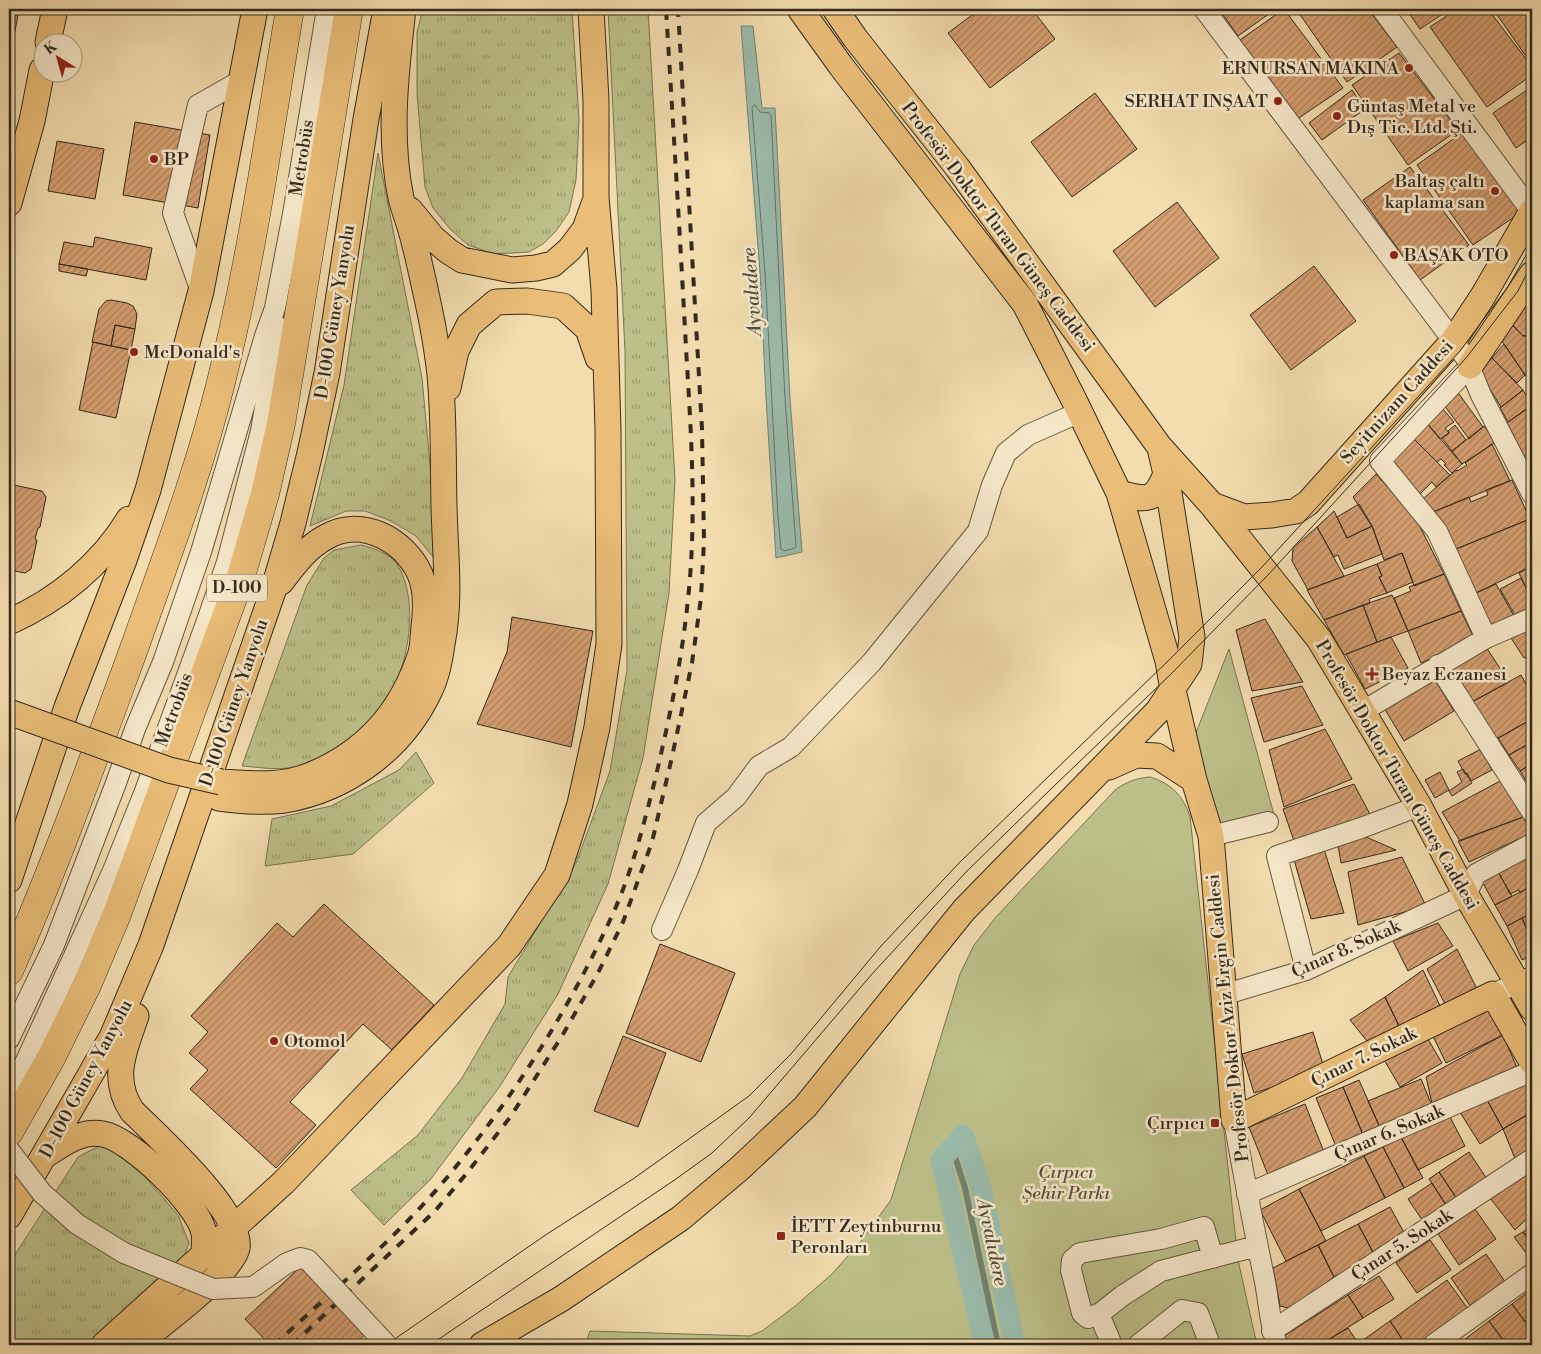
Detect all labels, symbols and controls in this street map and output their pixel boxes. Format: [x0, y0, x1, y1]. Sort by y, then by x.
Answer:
north arrow [32, 32, 82, 82]
text: K [41, 37, 61, 59]
place label: ERNURSAN MAKINA [1222, 57, 1400, 80]
marker: ERNURSAN MAKINA [1403, 62, 1415, 74]
place label: SERHAT INŞAAT [1124, 90, 1268, 113]
marker: SERHAT INŞAAT [1272, 95, 1284, 107]
place label: Güntaş Metal ve Dış Tic. Ltd. Şti. [1347, 95, 1477, 139]
street label: Profesör Doktor Turan Güneş Caddesi [896, 97, 1100, 357]
marker: Güntaş Metal ve Dış Tic. Ltd. Şti. [1331, 110, 1343, 122]
street label: Metrobüs [285, 118, 319, 198]
place label: BP [163, 148, 189, 171]
marker: BP [148, 153, 160, 165]
place label: Baltaş çaltı kaplama san [1385, 170, 1485, 214]
marker: Baltaş çaltı kaplama san [1489, 185, 1501, 197]
street label: D-100 Güney Yanyolu [310, 222, 360, 401]
place label: BAŞAK OTO [1403, 244, 1509, 267]
water label: Ayvalıdere [737, 247, 767, 339]
marker: BAŞAK OTO [1388, 249, 1400, 261]
street label: Seyitnizam Caddesi [1335, 335, 1459, 469]
place label: McDonald's [144, 341, 241, 364]
marker: McDonald's [128, 346, 140, 358]
road number: D-100 [207, 574, 267, 602]
street label: D-100 Güney Yanyolu [194, 615, 274, 790]
street label: Profesör Doktor Turan Güneş Caddesi [1310, 636, 1484, 914]
place label: Beyaz Eczanesi [1381, 663, 1507, 686]
marker: Beyaz Eczanesi [1366, 668, 1378, 680]
street label: Metrobüs [150, 670, 198, 750]
street label: Profesör Doktor Aziz Ergin Caddesi [1201, 873, 1255, 1163]
street label: Çınar 8. Sokak [1288, 914, 1406, 983]
street label: D-100 Güney Yanyolu [34, 995, 138, 1162]
street label: Çınar 7. Sokak [1307, 1021, 1422, 1093]
place label: Otomol [284, 1030, 346, 1053]
marker: Otomol [268, 1035, 280, 1047]
street label: Çınar 6. Sokak [1331, 1099, 1449, 1166]
place label: Çırpıcı [1147, 1112, 1205, 1135]
marker: Çırpıcı [1209, 1117, 1221, 1129]
park label: Çırpıcı Şehir Parkı [1022, 1161, 1110, 1205]
water label: Ayvalıdere [971, 1194, 1013, 1288]
street label: Çınar 5. Sokak [1347, 1203, 1458, 1286]
place label: İETT Zeytinburnu Peronları [791, 1215, 942, 1259]
marker: İETT Zeytinburnu Peronları [775, 1230, 787, 1242]

